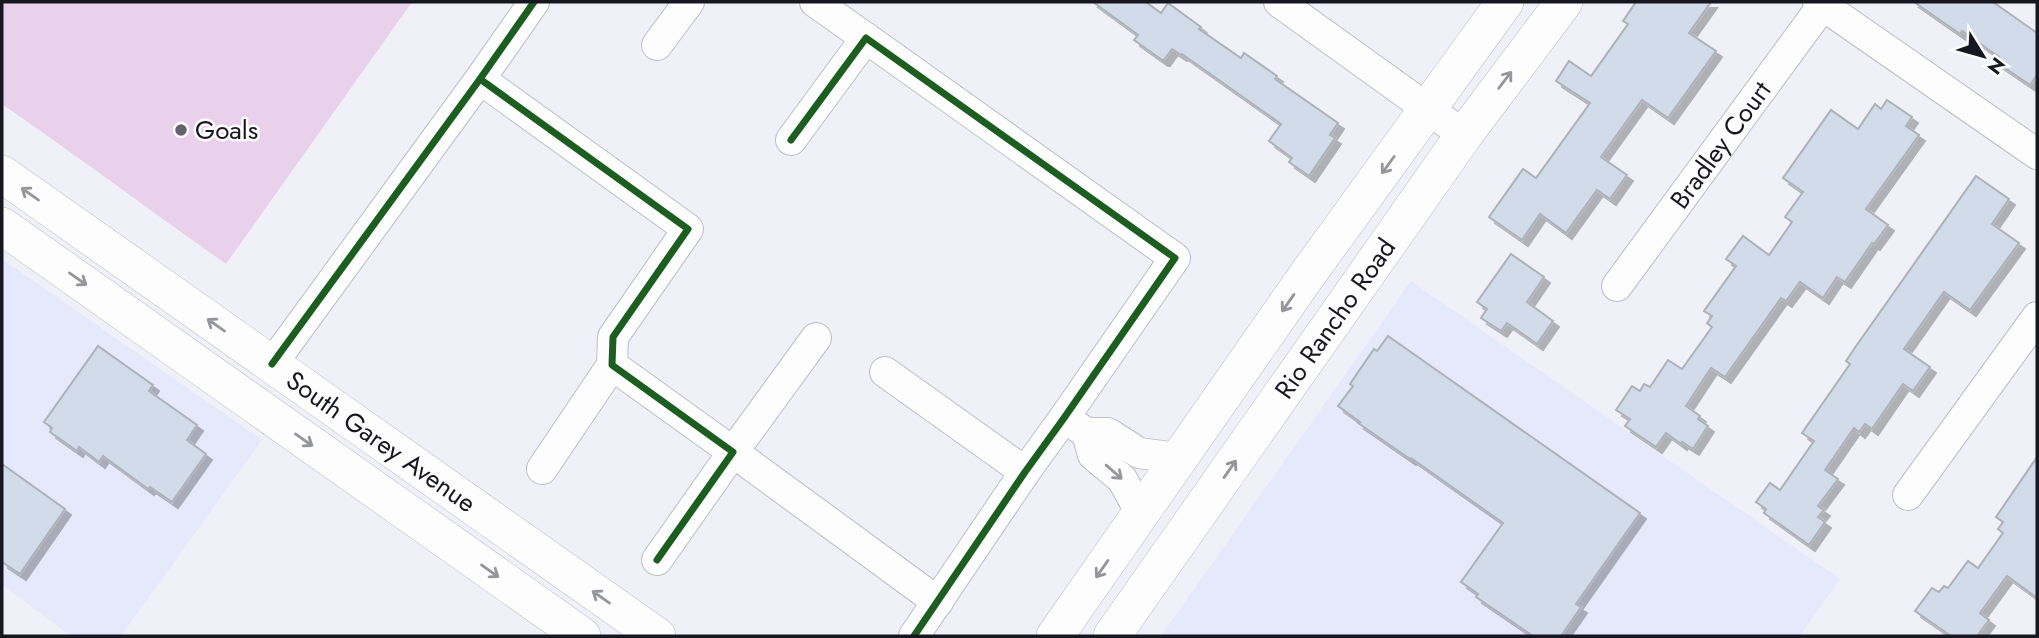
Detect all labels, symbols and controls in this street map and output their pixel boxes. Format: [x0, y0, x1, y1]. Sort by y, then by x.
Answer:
north arrow [1948, 21, 2018, 91]
text: N [1981, 52, 2012, 80]
one-way arrow [1497, 72, 1512, 90]
street label: Bradley Court [1661, 73, 1781, 217]
place label: Goals [195, 111, 258, 149]
marker: Goals [173, 122, 189, 138]
one-way arrow [1381, 155, 1396, 174]
one-way arrow [21, 187, 40, 201]
street label: Rio Rancho Road [1265, 231, 1405, 406]
one-way arrow [68, 272, 87, 286]
one-way arrow [1281, 293, 1295, 312]
one-way arrow [207, 318, 226, 332]
street label: South Garey Avenue [279, 361, 484, 522]
one-way arrow [294, 432, 313, 447]
one-way arrow [1222, 460, 1237, 479]
one-way arrow [1105, 464, 1123, 480]
one-way arrow [1095, 559, 1109, 578]
one-way arrow [480, 564, 499, 578]
one-way arrow [592, 590, 611, 604]

